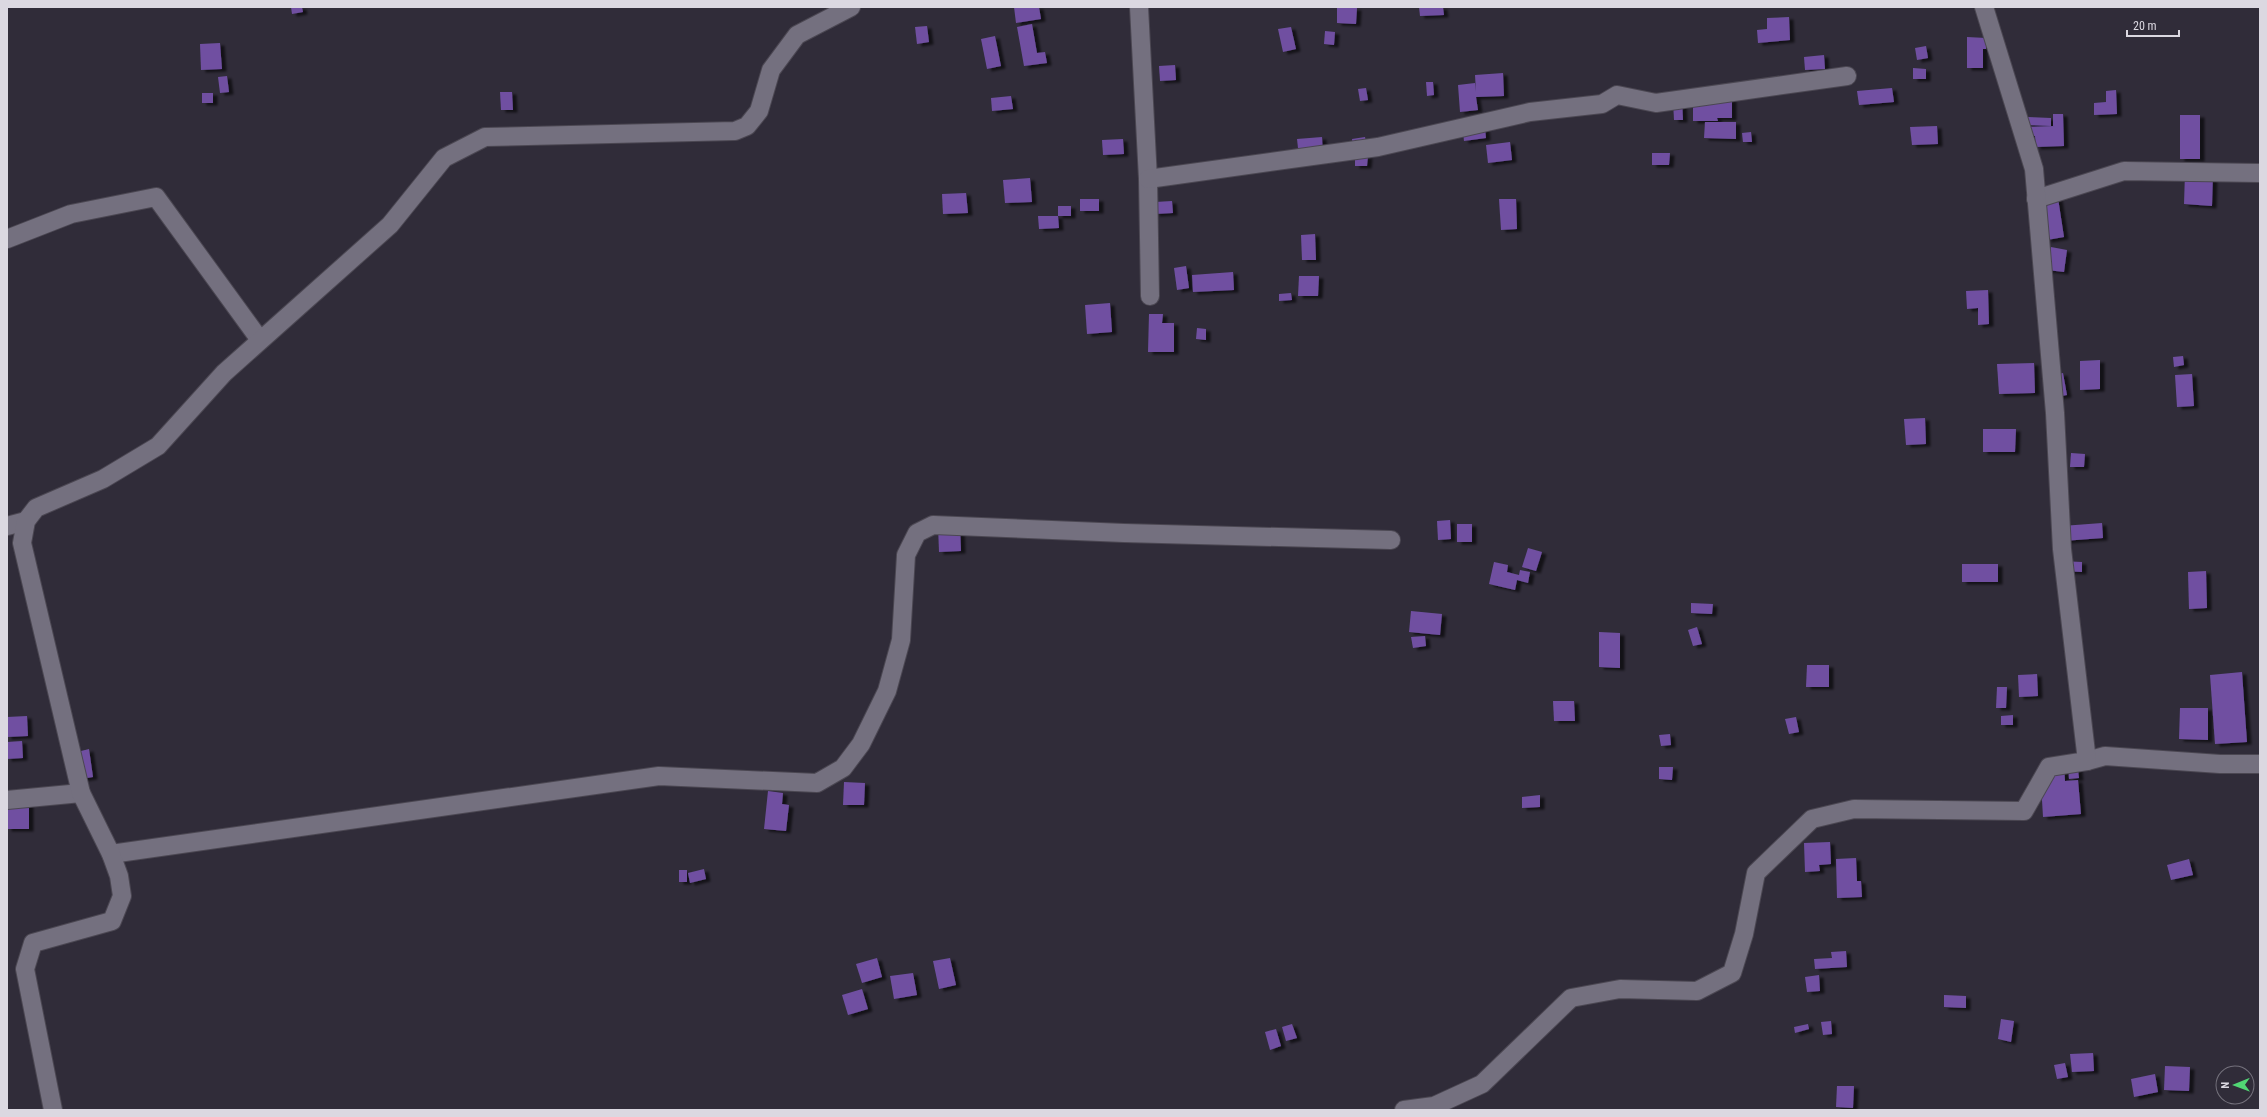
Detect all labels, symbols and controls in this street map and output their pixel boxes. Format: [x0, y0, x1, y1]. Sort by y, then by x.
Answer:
scale bar [2127, 12, 2179, 38]
text: 20 m [2133, 19, 2157, 33]
north arrow [2215, 1065, 2255, 1105]
text: N [2219, 1081, 2232, 1089]

